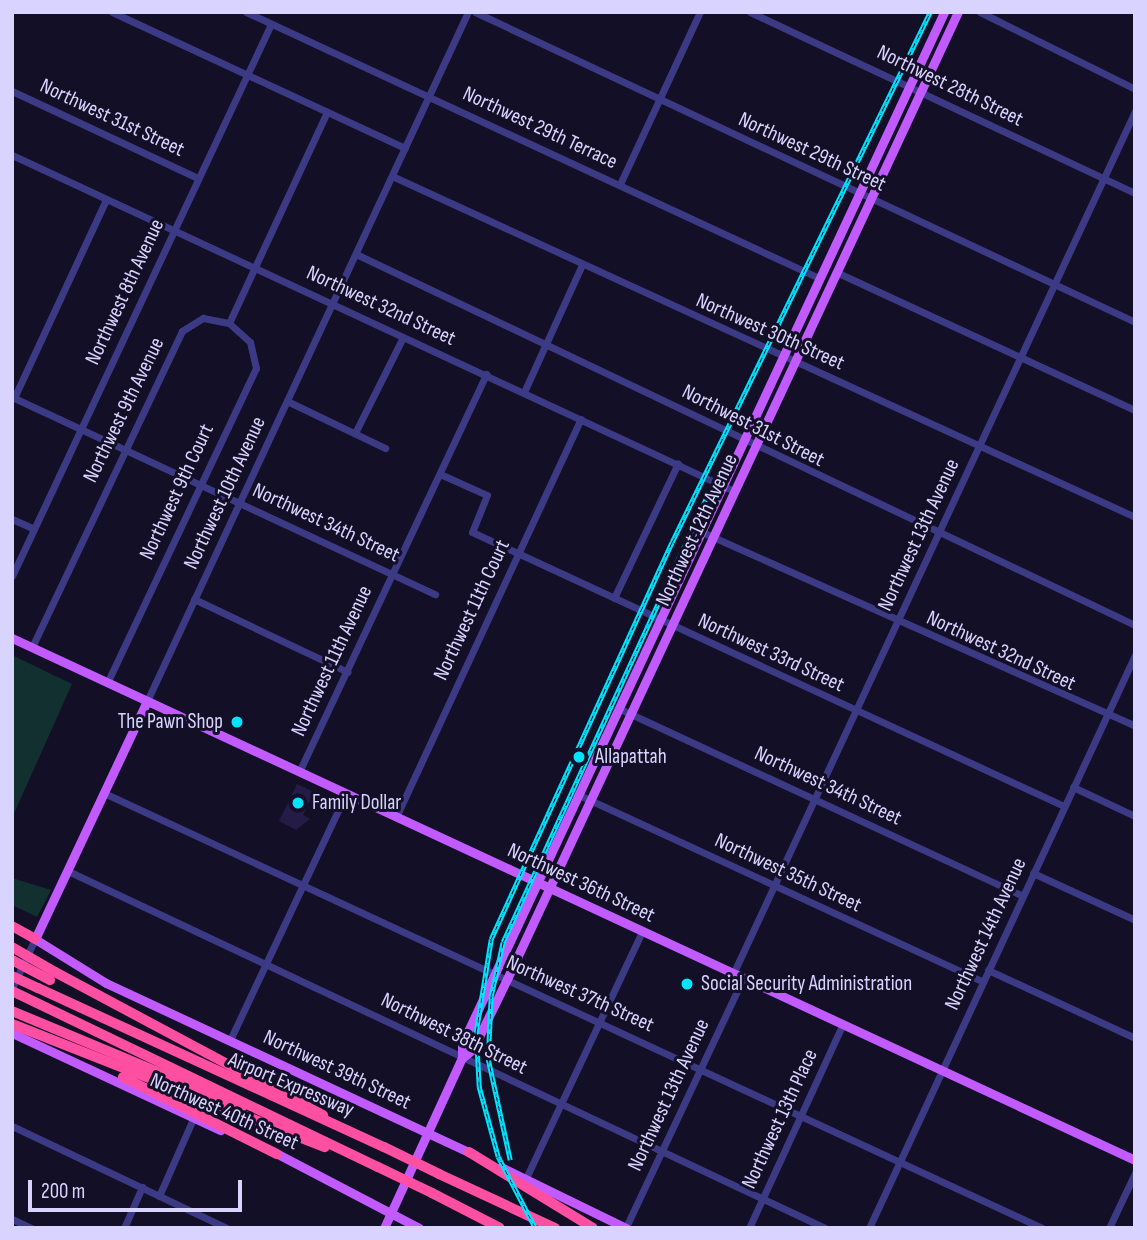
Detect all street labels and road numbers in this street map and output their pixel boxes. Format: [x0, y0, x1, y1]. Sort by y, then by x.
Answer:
street label: Northwest 28th Street [873, 40, 1027, 132]
street label: Northwest 31st Street [36, 74, 188, 162]
street label: Northwest 29th Terrace [459, 81, 621, 175]
street label: Northwest 29th Street [734, 107, 890, 197]
street label: Northwest 8th Avenue [80, 215, 170, 369]
street label: Northwest 32nd Street [303, 260, 459, 352]
street label: Northwest 30th Street [692, 288, 848, 376]
street label: Northwest 9th Avenue [78, 333, 170, 487]
street label: Northwest 31st Street [678, 379, 828, 473]
street label: Northwest 10th Avenue [179, 413, 271, 573]
street label: Northwest 9th Court [135, 420, 219, 564]
street label: Northwest 12th Avenue [651, 450, 743, 610]
street label: Northwest 13th Avenue [873, 455, 965, 615]
street label: Northwest 34th Street [249, 478, 403, 568]
street label: Northwest 11th Court [428, 536, 516, 684]
street label: Northwest 11th Avenue [286, 582, 378, 740]
street label: Northwest 32nd Street [923, 605, 1079, 697]
street label: Northwest 33rd Street [694, 608, 848, 698]
street label: Northwest 34th Street [751, 741, 905, 831]
street label: Northwest 35th Street [711, 828, 865, 918]
street label: Northwest 36th Street [503, 838, 659, 928]
street label: Northwest 14th Avenue [940, 854, 1032, 1014]
street label: Northwest 37th Street [502, 950, 658, 1038]
street label: Northwest 38th Street [377, 988, 531, 1080]
street label: Northwest 13th Avenue [623, 1015, 715, 1175]
street label: Northwest 39th Street [259, 1025, 415, 1115]
street label: Northwest 13th Place [737, 1045, 823, 1193]
street label: Airport Expressway [224, 1047, 358, 1123]
street label: Northwest 40th Street [146, 1068, 302, 1156]

